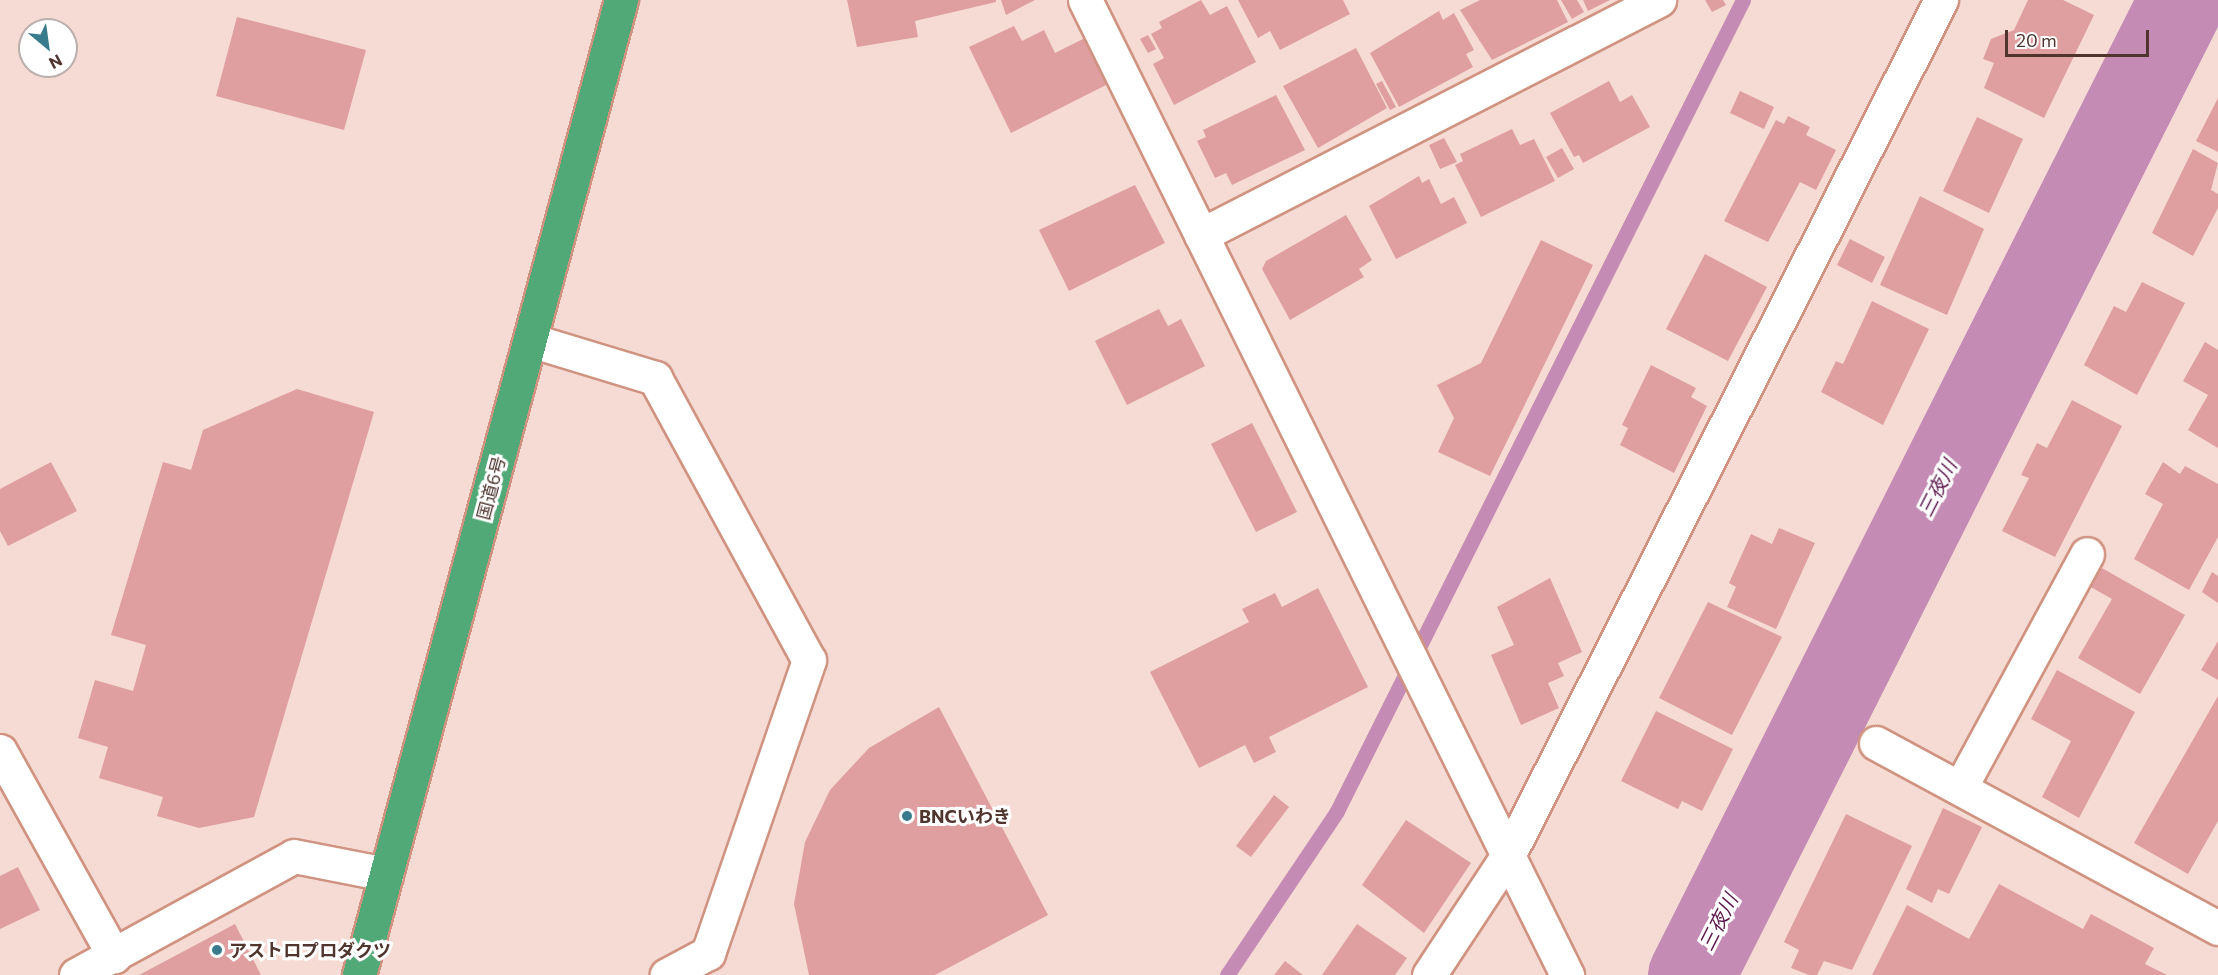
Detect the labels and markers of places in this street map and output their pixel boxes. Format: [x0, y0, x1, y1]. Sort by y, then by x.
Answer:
place label: BNCいわき [919, 805, 1011, 827]
marker: BNCいわき [900, 809, 914, 823]
place label: アストロプロダクツ [229, 939, 391, 961]
marker: アストロプロダクツ [210, 943, 224, 957]

